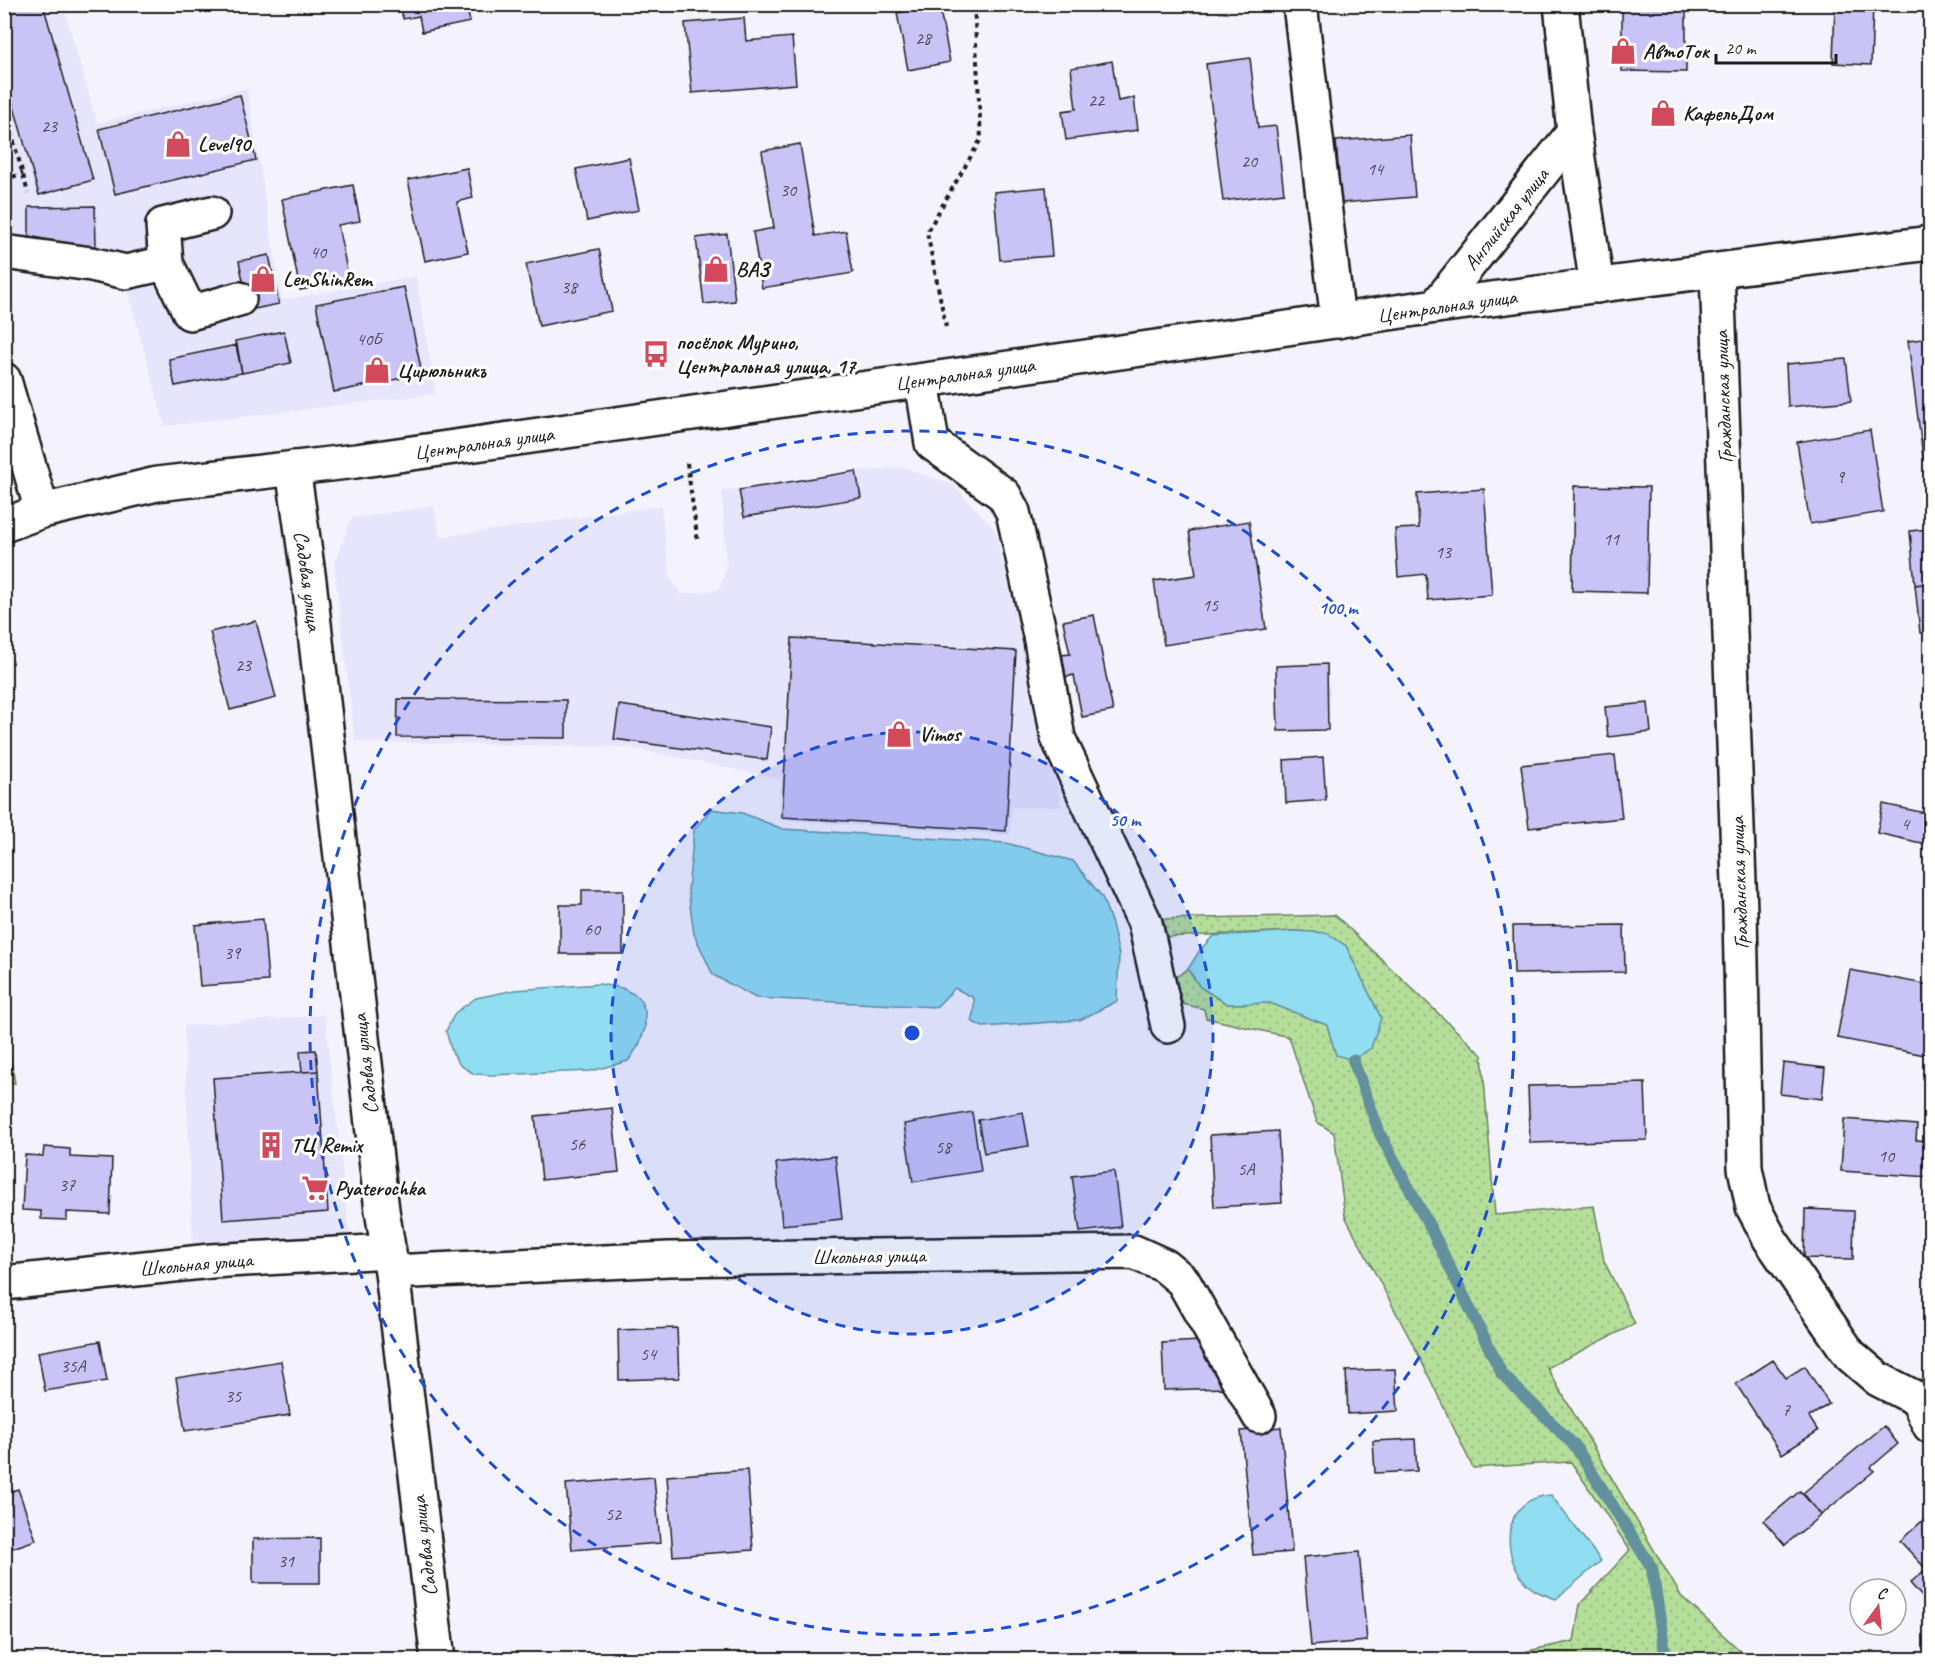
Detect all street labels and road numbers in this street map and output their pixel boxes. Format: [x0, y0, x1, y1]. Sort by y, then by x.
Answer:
street label: Английская улица [1458, 161, 1555, 276]
street label: Центральная улица [1376, 283, 1520, 329]
street label: Гражданская улица [1708, 328, 1738, 464]
street label: Центральная улица [894, 351, 1038, 397]
street label: Центральная улица [413, 420, 557, 466]
street label: Садовая улица [288, 529, 328, 634]
street label: Гражданская улица [1724, 814, 1754, 950]
street label: Садовая улица [346, 1011, 384, 1116]
street label: Школьная улица [812, 1242, 928, 1270]
street label: Школьная улица [138, 1246, 256, 1282]
street label: Садовая улица [405, 1493, 443, 1598]

